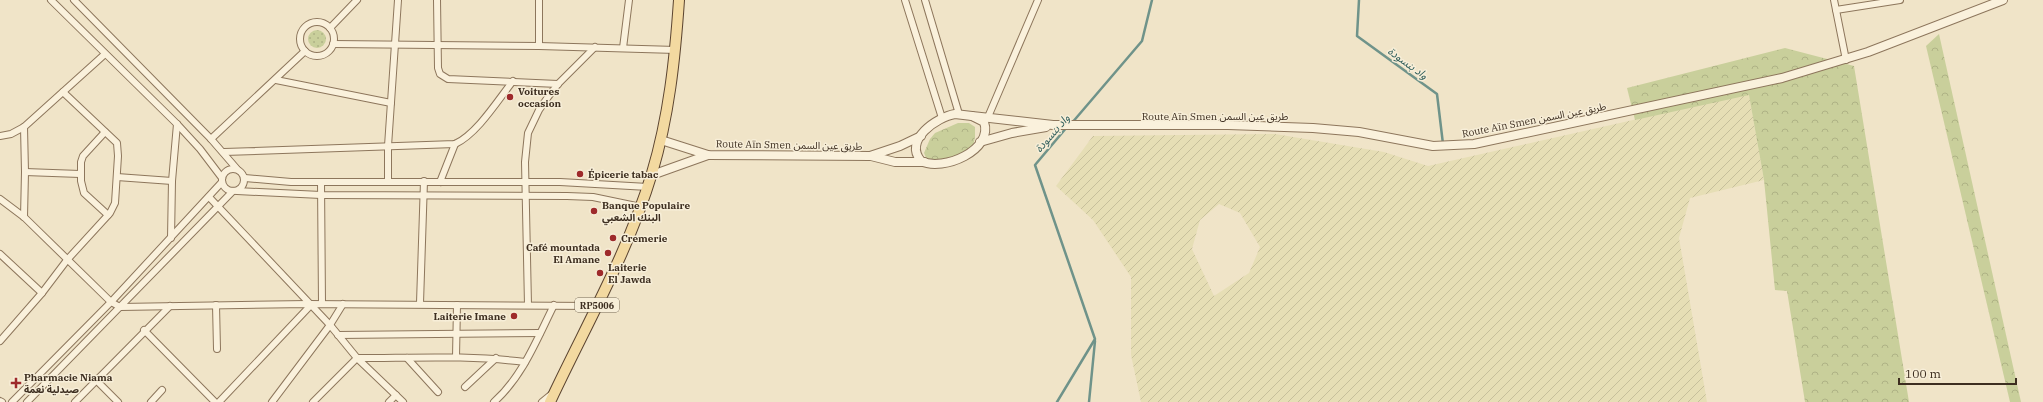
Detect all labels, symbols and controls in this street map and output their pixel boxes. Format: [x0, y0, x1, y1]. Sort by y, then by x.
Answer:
water label: واد بنسودة [1385, 44, 1431, 82]
place label: Voitures occasion [518, 85, 561, 110]
marker: Voitures occasion [505, 92, 515, 102]
street label: Route Aïn Smen طريق عين السمن [1461, 100, 1607, 140]
street label: Route Aïn Smen طريق عين السمن [1142, 110, 1289, 123]
water label: واد بنسودة [1032, 111, 1072, 155]
street label: Route Aïn Smen طريق عين السمن [716, 137, 863, 153]
place label: Épicerie tabac [588, 168, 659, 181]
marker: Épicerie tabac [575, 169, 585, 179]
place label: Banque Populaire البنك الشعبي [602, 199, 691, 226]
marker: Banque Populaire البنك الشعبي [589, 206, 599, 216]
place label: Cremerie [621, 232, 668, 245]
marker: Cremerie [608, 233, 618, 243]
place label: Café mountada El Amane [526, 241, 600, 266]
marker: Café mountada El Amane [603, 248, 613, 258]
place label: Laiterie El Jawda [608, 261, 652, 286]
marker: Laiterie El Jawda [595, 268, 605, 278]
road number: RP5006 [575, 298, 619, 312]
place label: Laiterie Imane [433, 310, 506, 323]
marker: Laiterie Imane [509, 311, 519, 321]
scale bar [1899, 360, 2016, 386]
text: 100 m [1905, 366, 1941, 381]
place label: Pharmacie Niama صيدلية نعمة [24, 371, 113, 396]
marker: Pharmacie Niama صيدلية نعمة [11, 378, 21, 388]

